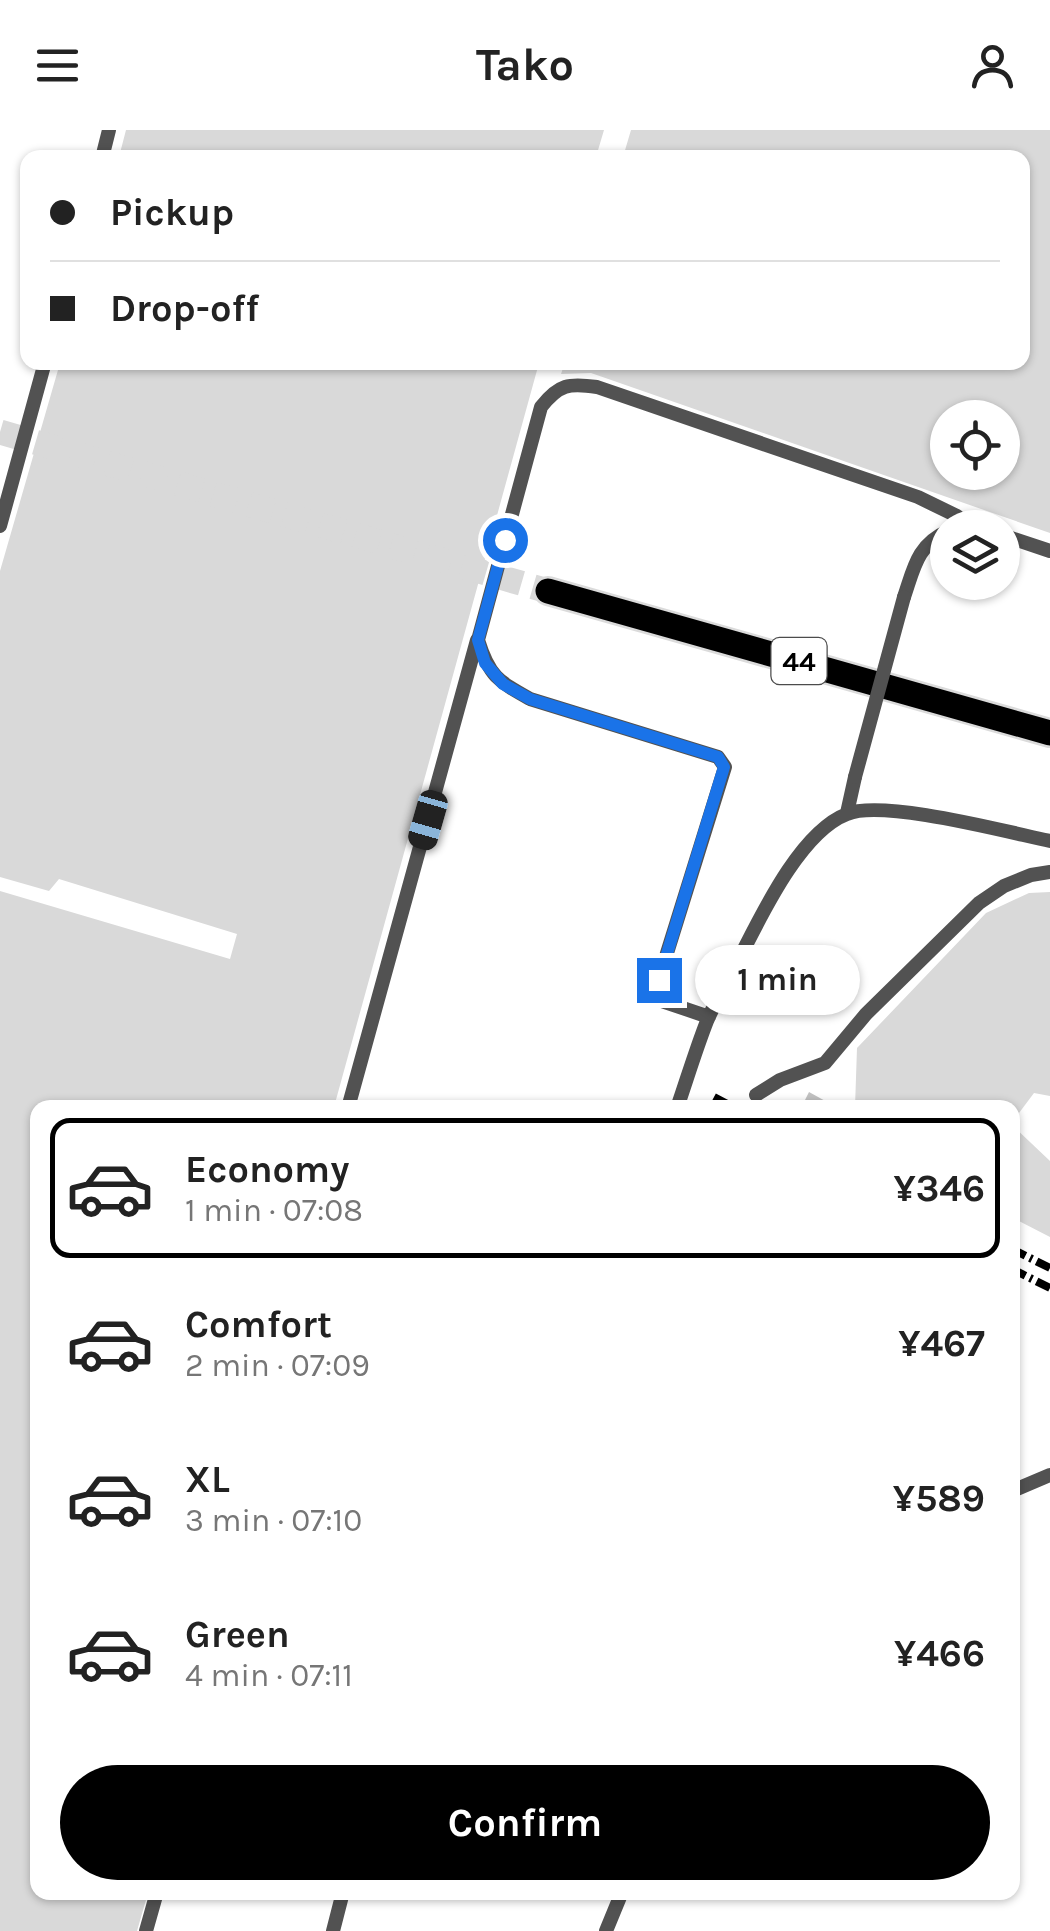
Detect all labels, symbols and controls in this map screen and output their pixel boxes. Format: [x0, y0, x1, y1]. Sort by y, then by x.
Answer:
icon: menu [30, 38, 85, 93]
icon: person [965, 38, 1020, 93]
text: Tako [476, 39, 574, 91]
text: Pickup [110, 190, 234, 235]
text: Drop-off [110, 286, 259, 331]
map controls [930, 400, 1020, 600]
button: locate [930, 400, 1020, 490]
button: layers [930, 510, 1020, 600]
route start [483, 518, 528, 563]
road number: 44 [772, 638, 826, 684]
car [405, 787, 451, 853]
callout: 1 min [694, 945, 859, 1015]
route end [637, 958, 682, 1003]
text: 1 min [737, 961, 818, 998]
icon: car [65, 1143, 155, 1233]
text: Economy [185, 1147, 349, 1192]
text: ¥346 [893, 1166, 985, 1211]
text: 1 min · 07:08 [185, 1192, 363, 1229]
icon: car [65, 1298, 155, 1388]
text: Comfort [185, 1302, 332, 1347]
text: ¥467 [898, 1321, 985, 1366]
text: 2 min · 07:09 [185, 1347, 370, 1384]
icon: car [65, 1453, 155, 1543]
text: XL [185, 1457, 230, 1502]
text: ¥589 [893, 1476, 985, 1521]
text: 3 min · 07:10 [185, 1502, 362, 1539]
icon: car [65, 1608, 155, 1698]
text: Green [185, 1612, 290, 1657]
text: ¥466 [894, 1631, 985, 1676]
text: 4 min · 07:11 [185, 1657, 353, 1694]
button: Confirm [60, 1765, 990, 1880]

